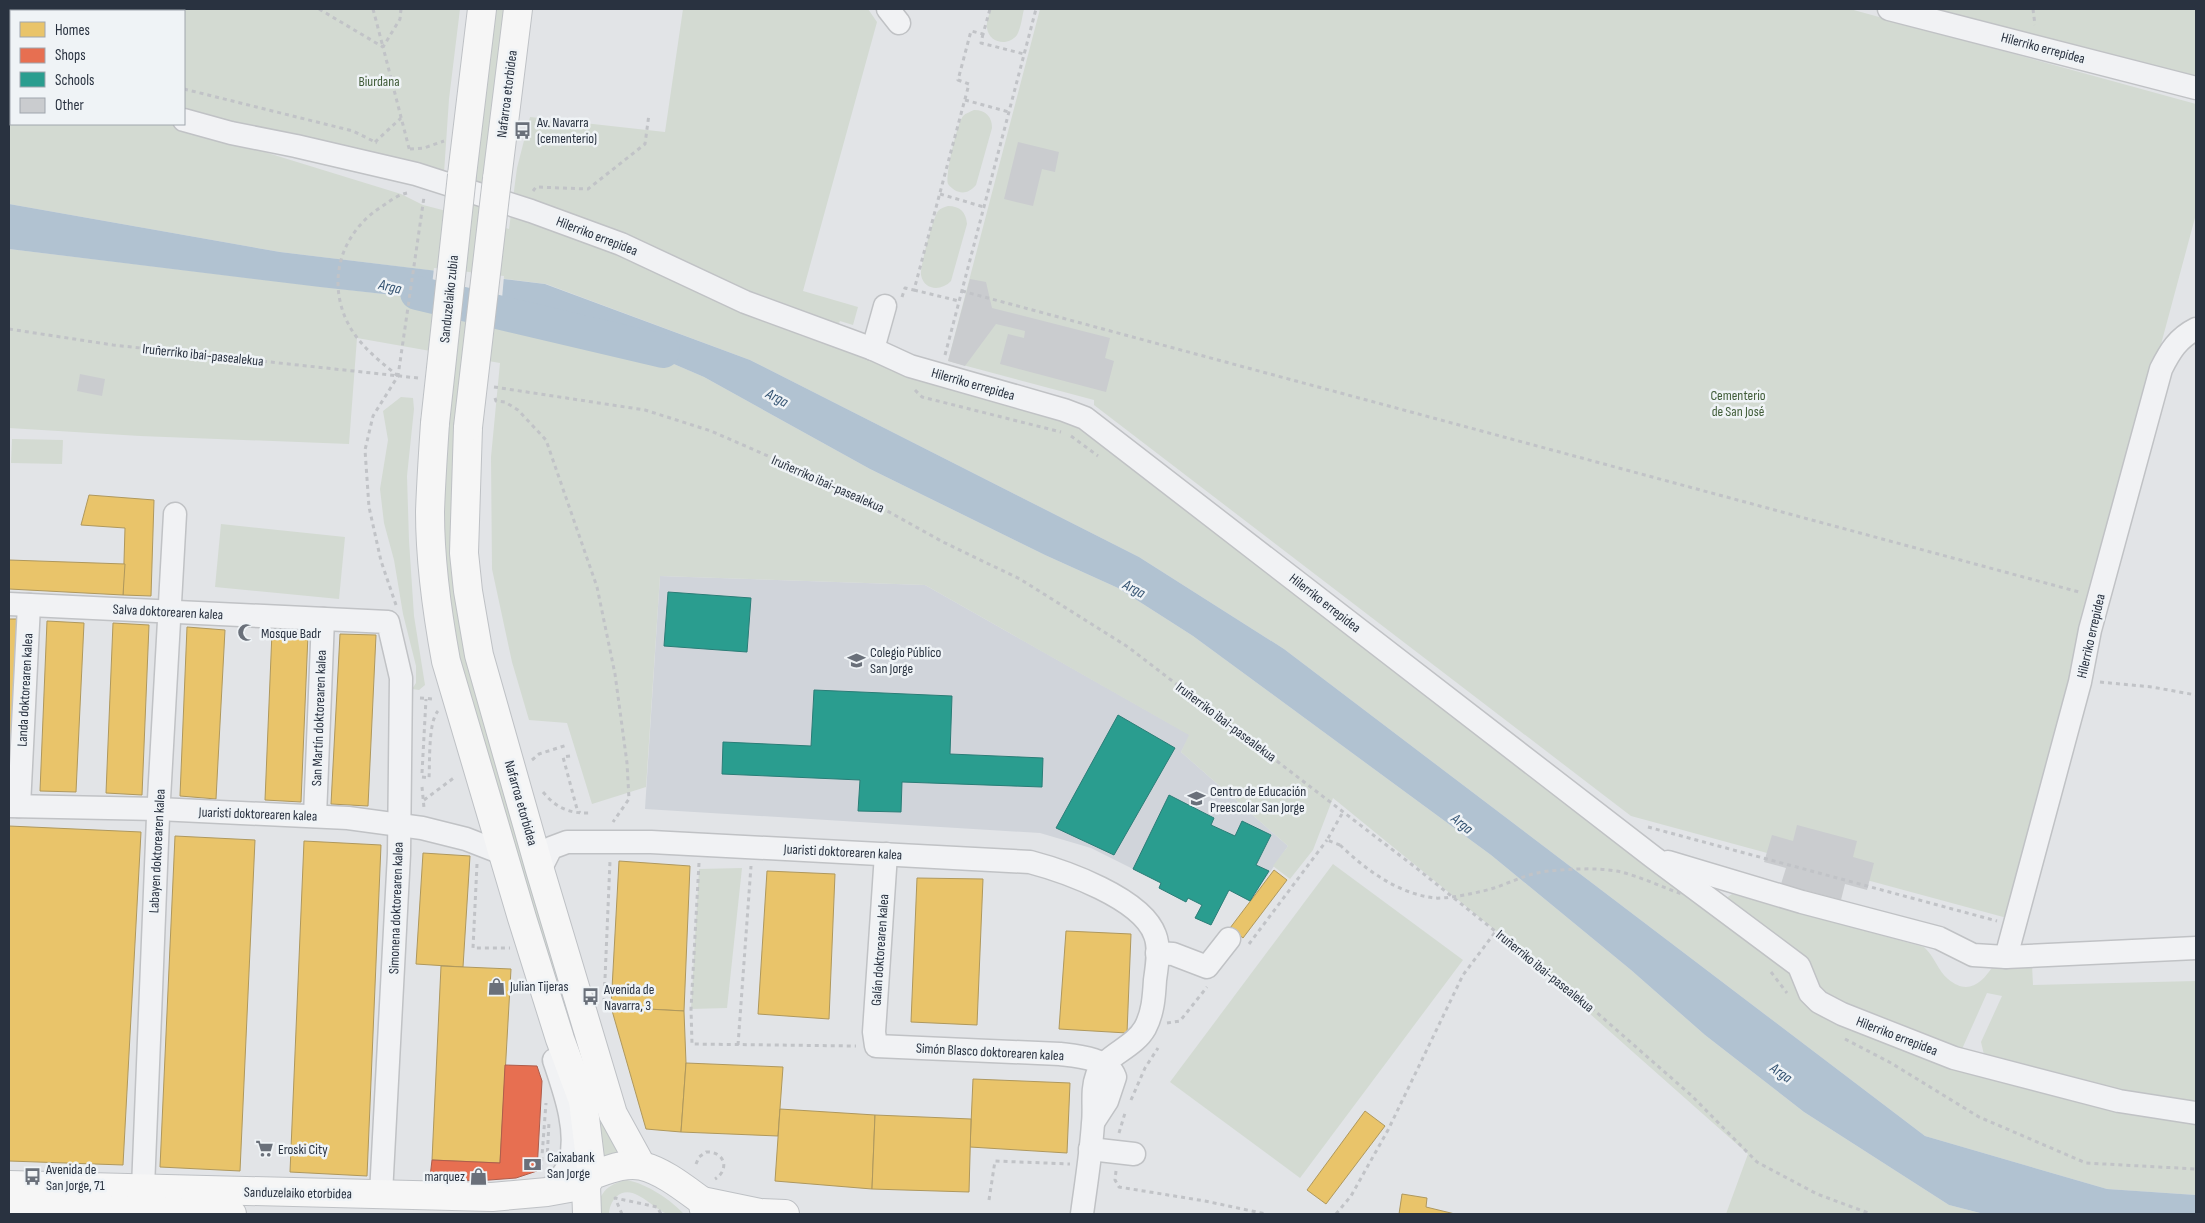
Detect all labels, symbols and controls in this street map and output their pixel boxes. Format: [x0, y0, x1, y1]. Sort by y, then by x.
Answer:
legend [10, 10, 185, 125]
text: Homes [55, 21, 90, 40]
street label: Hilerriko errepidea [1999, 29, 2087, 67]
text: Shops [55, 46, 86, 65]
street label: Nafarroa etorbidea [493, 49, 521, 139]
text: Schools [55, 71, 94, 90]
park label: Biurdana [358, 73, 400, 90]
text: Other [55, 96, 84, 115]
place label: Av. Navarra (cementerio) [536, 114, 597, 147]
bus stop icon: Av. Navarra (cementerio) [513, 120, 533, 140]
street label: Hilerriko errepidea [554, 213, 640, 259]
street label: Sanduzelaiko zubia [436, 254, 462, 344]
water label: Arga [376, 275, 403, 299]
street label: Iruñerriko ibai-pasealekua [142, 340, 264, 370]
street label: Hilerriko errepidea [929, 364, 1017, 404]
water label: Arga [762, 384, 791, 412]
park label: Cementerio de San José [1710, 387, 1766, 420]
street label: Iruñerriko ibai-pasealekua [769, 451, 887, 517]
street label: Hilerriko errepidea [1286, 570, 1364, 636]
water label: Arga [1119, 575, 1148, 603]
street label: Hilerriko errepidea [2073, 592, 2109, 680]
street label: Salva doktorearen kalea [112, 601, 224, 623]
mosque icon: Mosque Badr [237, 623, 257, 643]
place label: Mosque Badr [261, 625, 321, 642]
street label: Landa doktorearen kalea [14, 633, 36, 747]
place label: Colegio Público San Jorge [870, 644, 942, 677]
street label: San Martín doktorearen kalea [308, 650, 330, 786]
school or university icon: Colegio Público San Jorge [846, 650, 866, 670]
street label: Iruñerriko ibai-pasealekua [1172, 679, 1280, 765]
street label: Nafarroa etorbidea [501, 758, 541, 848]
place label: Centro de Educación Preescolar San Jorge [1210, 783, 1306, 816]
street label: Labayen doktorearen kalea [145, 788, 169, 914]
school or university icon: Centro de Educación Preescolar San Jorge [1186, 789, 1206, 809]
street label: Juaristi doktorearen kalea [197, 803, 318, 825]
water label: Arga [1446, 809, 1477, 839]
street label: Juaristi doktorearen kalea [782, 840, 903, 864]
street label: Simonena doktorearen kalea [385, 842, 407, 974]
street label: Galán doktorearen kalea [868, 893, 892, 1007]
street label: Iruñerriko ibai-pasealekua [1492, 926, 1598, 1016]
shop icon: Julian Tijeras [486, 976, 506, 996]
place label: Julian Tijeras [509, 978, 568, 995]
place label: Avenida de Navarra, 3 [603, 981, 654, 1014]
bus stop icon: Avenida de Navarra, 3 [580, 987, 600, 1007]
street label: Hilerriko errepidea [1854, 1013, 1940, 1059]
street label: Simón Blasco doktorearen kalea [916, 1040, 1064, 1064]
water label: Arga [1765, 1058, 1796, 1087]
supermarket icon: Eroski City [254, 1139, 274, 1159]
place label: Eroski City [278, 1141, 328, 1158]
place label: Caixabank San Jorge [547, 1149, 595, 1182]
bank icon: Caixabank San Jorge [523, 1155, 543, 1175]
place label: Avenida de San Jorge, 71 [45, 1161, 105, 1194]
shop icon: marquez [469, 1166, 489, 1186]
bus stop icon: Avenida de San Jorge, 71 [22, 1167, 42, 1187]
place label: marquez [424, 1168, 465, 1185]
street label: Sanduzelaiko etorbidea [244, 1184, 352, 1202]

